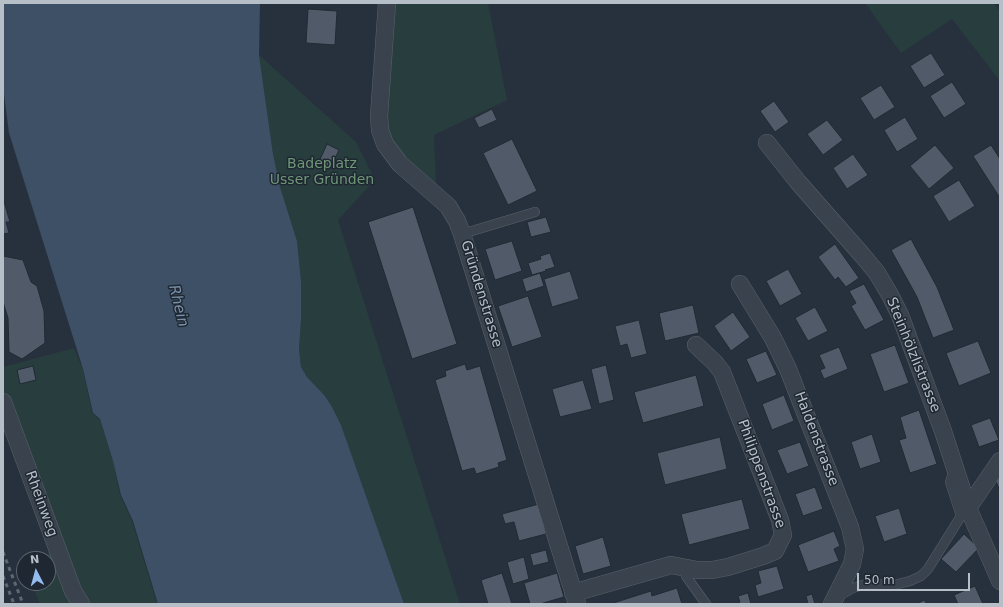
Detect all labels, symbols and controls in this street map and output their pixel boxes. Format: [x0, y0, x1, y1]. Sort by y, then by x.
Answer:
park label: Badeplatz Usser Gründen [270, 156, 374, 188]
street label: Gründenstrasse [457, 238, 505, 350]
water label: Rhein [164, 283, 192, 329]
street label: Steinhölzlistrasse [882, 295, 944, 415]
street label: Haldenstrasse [790, 389, 842, 489]
street label: Philippenstrasse [734, 417, 788, 531]
street label: Rheinweg [21, 469, 61, 539]
north arrow [16, 551, 56, 591]
text: N [30, 553, 40, 567]
scale bar [859, 565, 972, 591]
text: 50 m [864, 573, 895, 587]

